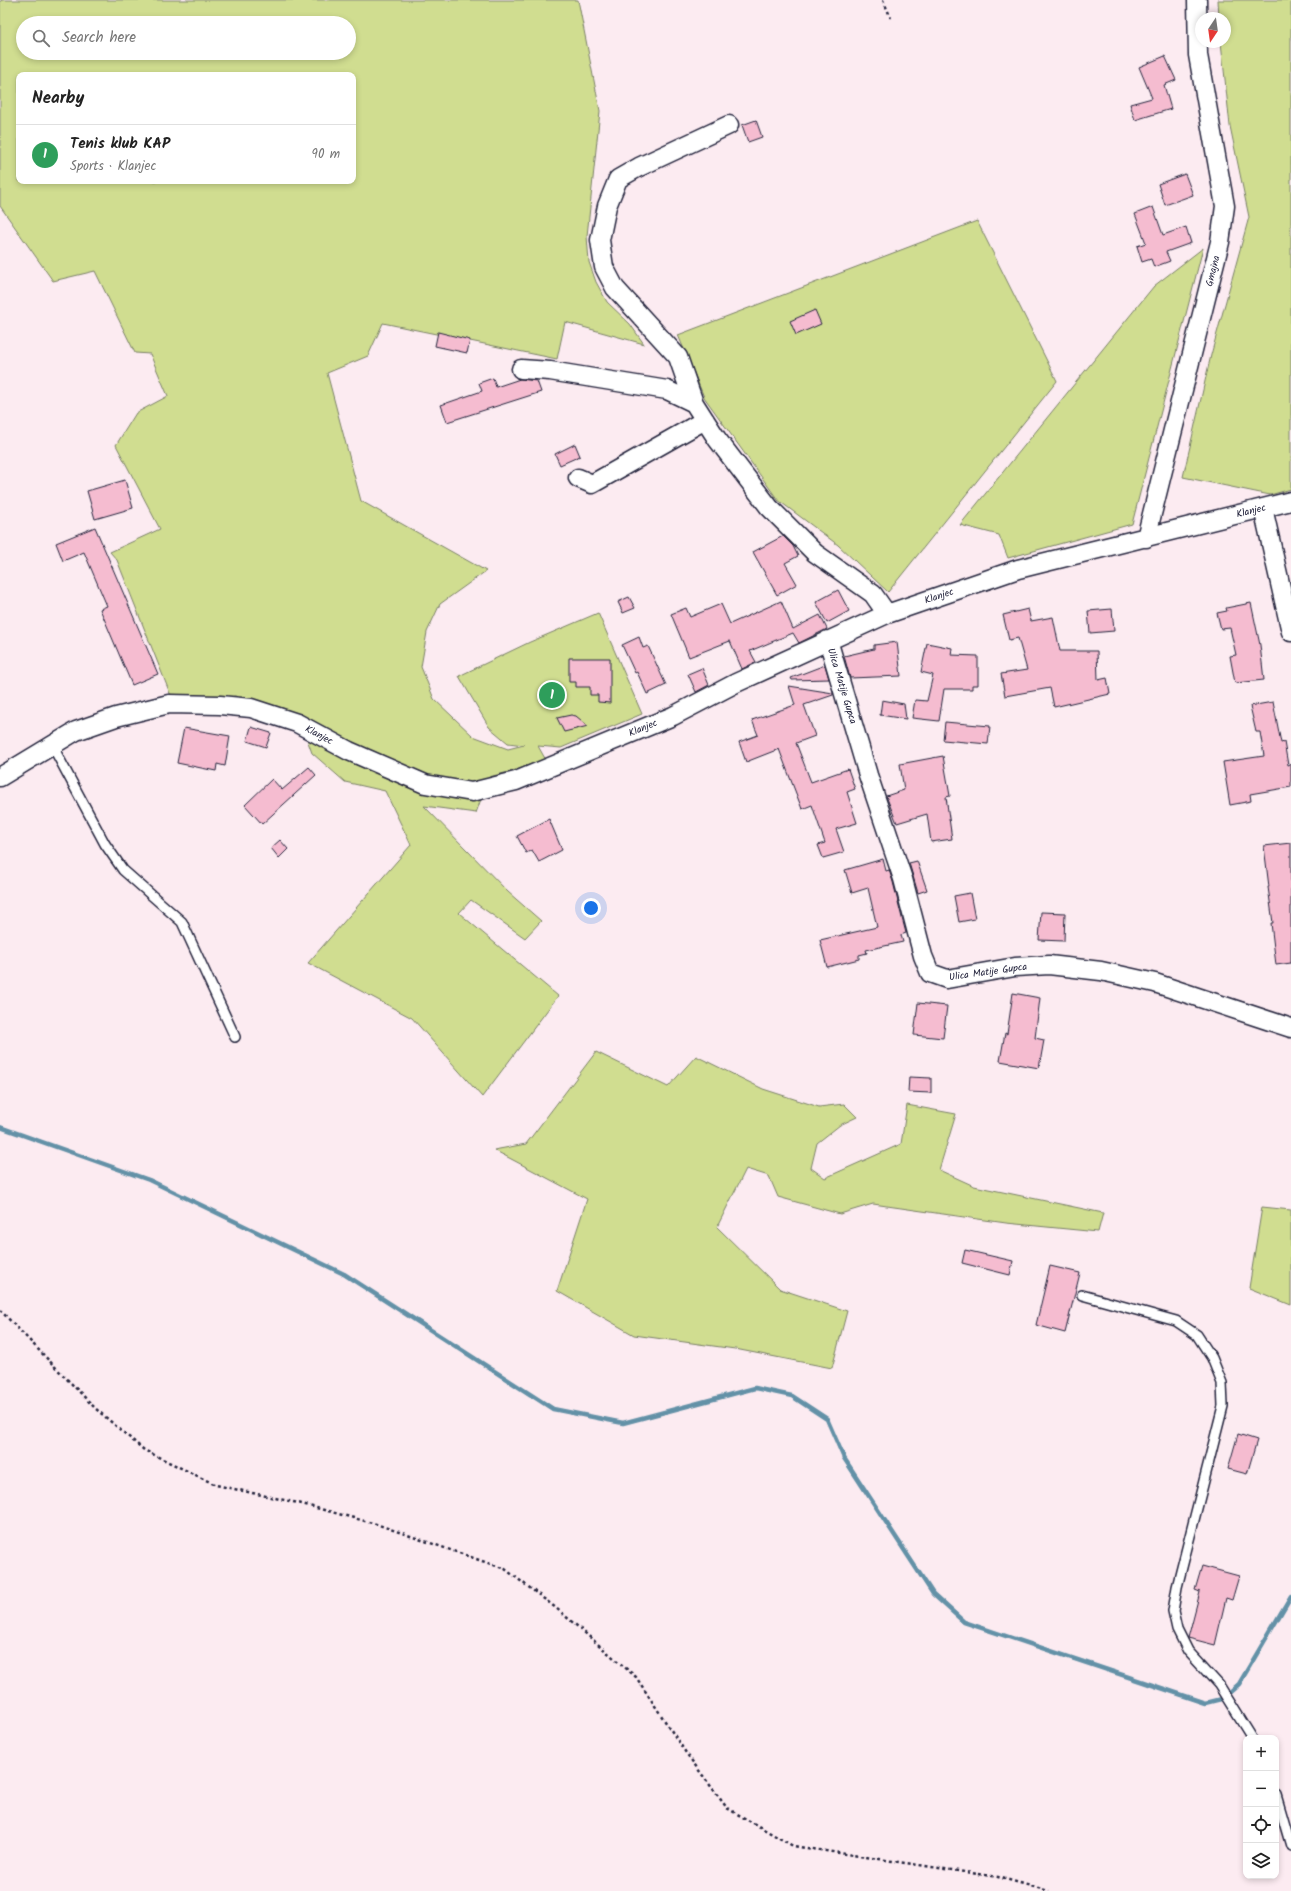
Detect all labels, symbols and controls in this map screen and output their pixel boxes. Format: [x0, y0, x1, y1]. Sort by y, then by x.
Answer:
north arrow [1195, 12, 1231, 48]
search box [16, 16, 356, 60]
text: Search here [62, 26, 136, 50]
icon: search [30, 27, 52, 49]
text: Nearby [32, 85, 84, 112]
text: Tenis klub KAP [70, 132, 170, 156]
text: 1 [43, 144, 47, 165]
text: 90 m [312, 144, 340, 165]
text: Sports · Klanjec [70, 156, 156, 177]
street label: Gmajna [1201, 254, 1225, 288]
street label: Klanjec [1235, 499, 1268, 522]
street label: Klanjec [922, 583, 956, 608]
street label: Ulica Matije Gupca [823, 646, 861, 726]
pin: 1 [539, 680, 565, 710]
street label: Klanjec [626, 715, 660, 741]
street label: Klanjec [302, 721, 336, 749]
your location [581, 898, 601, 918]
street label: Ulica Matije Gupca [948, 959, 1028, 985]
map controls [1243, 1735, 1279, 1879]
button: + [1243, 1735, 1279, 1771]
button: − [1243, 1771, 1279, 1807]
button: locate [1243, 1807, 1279, 1843]
button: layers [1243, 1843, 1279, 1879]

